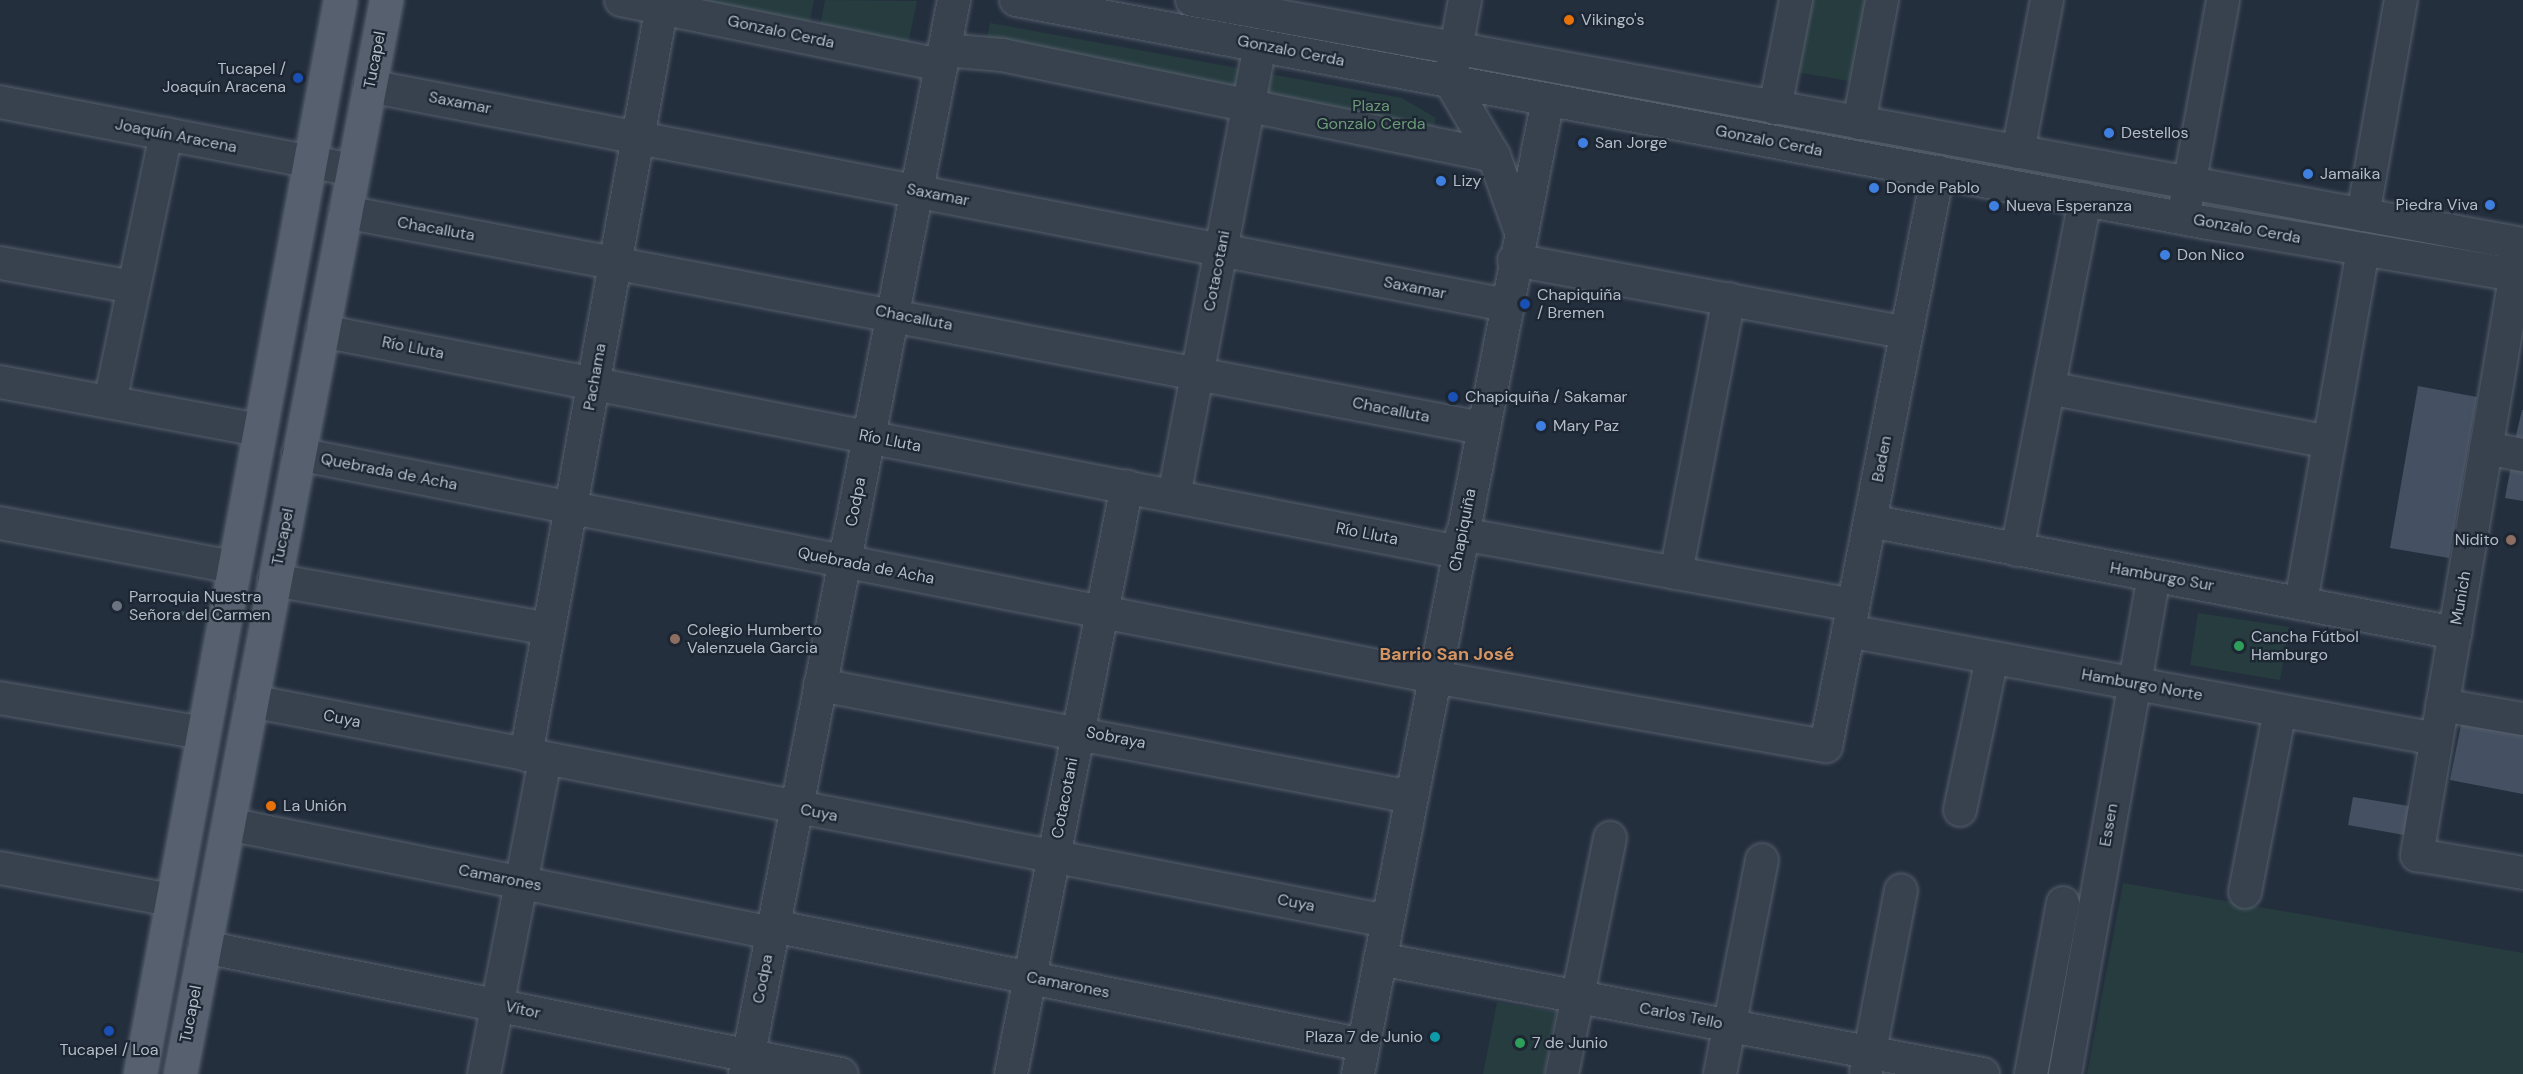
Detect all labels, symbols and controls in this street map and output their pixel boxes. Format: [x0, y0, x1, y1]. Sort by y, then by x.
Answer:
place label: Vikingo's [1581, 10, 1645, 30]
street label: Gonzalo Cerda [726, 11, 836, 53]
marker: Vikingo's [1562, 13, 1576, 27]
street label: Tucapel [360, 30, 390, 90]
street label: Gonzalo Cerda [1236, 31, 1346, 71]
place label: Tucapel / Joaquín Aracena [162, 59, 286, 97]
marker: Tucapel / Joaquín Aracena [291, 71, 305, 85]
street label: Saxamar [427, 88, 493, 118]
park label: Plaza Gonzalo Cerda [1316, 96, 1426, 134]
street label: Joaquín Aracena [113, 115, 239, 157]
street label: Gonzalo Cerda [1714, 121, 1824, 161]
place label: Destellos [2121, 123, 2189, 143]
marker: Destellos [2102, 126, 2116, 140]
place label: San Jorge [1595, 133, 1667, 153]
marker: San Jorge [1576, 136, 1590, 150]
place label: Jamaika [2320, 164, 2380, 184]
marker: Jamaika [2301, 167, 2315, 181]
place label: Lizy [1453, 171, 1481, 191]
marker: Lizy [1434, 174, 1448, 188]
place label: Donde Pablo [1886, 178, 1980, 198]
street label: Saxamar [905, 180, 971, 210]
marker: Donde Pablo [1867, 181, 1881, 195]
place label: Piedra Viva [2396, 195, 2478, 215]
place label: Nueva Esperanza [2006, 196, 2132, 216]
marker: Piedra Viva [2483, 198, 2497, 212]
marker: Nueva Esperanza [1987, 199, 2001, 213]
street label: Gonzalo Cerda [2192, 210, 2302, 248]
street label: Chacalluta [396, 213, 476, 245]
street label: Cotacotani [1200, 229, 1234, 313]
place label: Don Nico [2177, 245, 2244, 265]
marker: Don Nico [2158, 248, 2172, 262]
street label: Saxamar [1382, 273, 1448, 303]
place label: Chapiquiña / Bremen [1537, 285, 1621, 323]
marker: Chapiquiña / Bremen [1518, 297, 1532, 311]
street label: Chacalluta [874, 301, 954, 335]
street label: Río Lluta [380, 333, 446, 363]
street label: Pachama [580, 342, 610, 412]
place label: Chapiquiña / Sakamar [1465, 387, 1628, 407]
marker: Chapiquiña / Sakamar [1446, 390, 1460, 404]
street label: Chacalluta [1351, 393, 1431, 427]
place label: Mary Paz [1553, 416, 1619, 436]
marker: Mary Paz [1534, 419, 1548, 433]
street label: Río Lluta [857, 426, 923, 456]
street label: Baden [1868, 434, 1896, 484]
street label: Quebrada de Acha [319, 449, 459, 495]
street label: Codpa [842, 476, 870, 528]
street label: Chapiquiña [1446, 487, 1480, 573]
street label: Tucapel [268, 507, 298, 567]
street label: Río Lluta [1334, 519, 1400, 549]
place label: Nidito [2455, 530, 2499, 550]
marker: Nidito [2504, 533, 2518, 547]
street label: Quebrada de Acha [796, 543, 936, 589]
street label: Hamburgo Sur [2108, 558, 2216, 596]
street label: Munich [2447, 570, 2475, 626]
place label: Parroquia Nuestra Señora del Carmen [129, 587, 270, 625]
marker: Parroquia Nuestra Señora del Carmen [110, 599, 124, 613]
place label: Colegio Humberto Valenzuela Garcia [687, 620, 822, 658]
place label: Cancha Fútbol Hamburgo [2251, 627, 2359, 665]
marker: Colegio Humberto Valenzuela Garcia [668, 632, 682, 646]
marker: Cancha Fútbol Hamburgo [2232, 639, 2246, 653]
district label: Barrio San José [1380, 643, 1514, 665]
street label: Hamburgo Norte [2080, 665, 2204, 705]
street label: Cuya [322, 706, 362, 732]
street label: Sobraya [1085, 723, 1147, 753]
street label: Cotacotani [1048, 756, 1082, 840]
place label: La Unión [283, 796, 347, 816]
marker: La Unión [264, 799, 278, 813]
street label: Cuya [799, 800, 839, 826]
street label: Essen [2096, 802, 2122, 848]
street label: Camarones [457, 861, 543, 895]
street label: Cuya [1276, 890, 1316, 916]
street label: Codpa [749, 953, 777, 1005]
street label: Camarones [1025, 968, 1111, 1002]
street label: Tucapel [176, 984, 206, 1044]
street label: Vítor [504, 997, 542, 1023]
street label: Carlos Tello [1638, 998, 1724, 1034]
marker: Tucapel / Loa [102, 1024, 116, 1038]
place label: Plaza 7 de Junio [1305, 1027, 1423, 1047]
marker: Plaza 7 de Junio [1428, 1030, 1442, 1044]
place label: 7 de Junio [1532, 1033, 1608, 1053]
marker: 7 de Junio [1513, 1036, 1527, 1050]
place label: Tucapel / Loa [60, 1040, 158, 1060]

